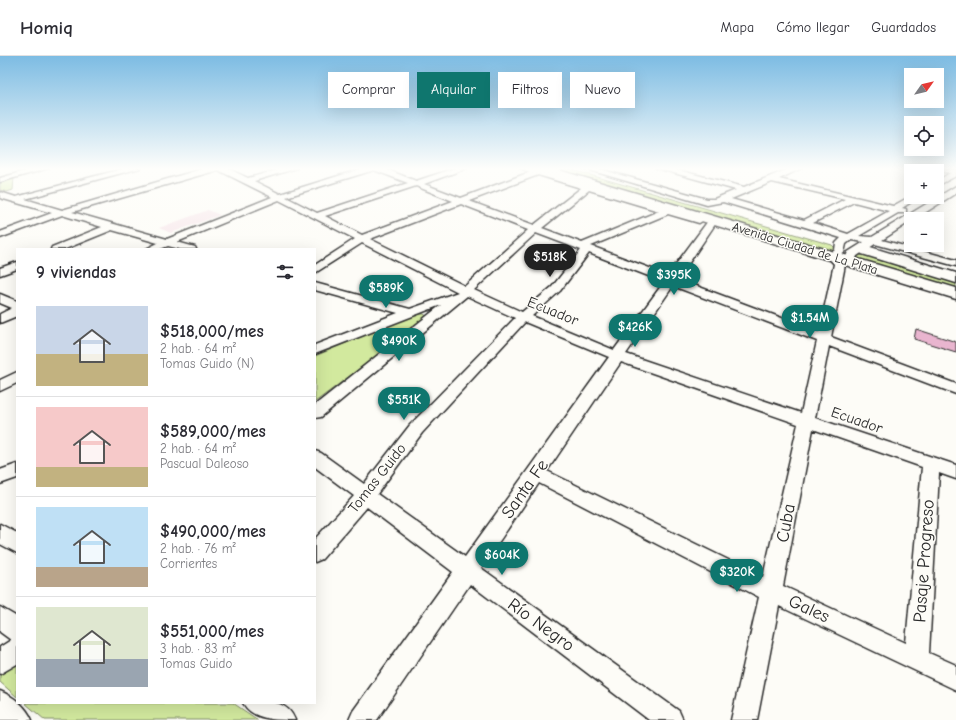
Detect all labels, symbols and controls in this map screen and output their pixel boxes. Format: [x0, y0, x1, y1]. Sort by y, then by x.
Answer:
text: Homiq [20, 17, 73, 39]
text: Mapa [721, 19, 754, 36]
text: Cómo llegar [776, 19, 849, 36]
text: Guardados [871, 19, 936, 36]
north arrow [904, 68, 944, 108]
map controls [904, 68, 944, 252]
chip: Comprar [328, 72, 409, 108]
chip: Alquilar [417, 72, 490, 108]
chip: Filtros [498, 72, 562, 108]
chip: Nuevo [570, 72, 635, 108]
button: locate [904, 116, 944, 156]
button: + [904, 164, 944, 204]
button: − [904, 212, 944, 252]
street label: Avenida Ciudad de La Plata [730, 219, 880, 277]
pin: $518K [522, 244, 578, 278]
text: $518K [533, 249, 567, 264]
icon: filters [274, 261, 296, 283]
pin: $395K [646, 262, 702, 296]
text: 9 viviendas [36, 263, 116, 282]
text: $395K [656, 267, 692, 282]
pin: $589K [358, 275, 414, 309]
text: $589K [368, 280, 404, 295]
street label: Ecuador [525, 293, 581, 329]
pin: $1.54M [777, 305, 843, 339]
text: $1.54M [791, 310, 829, 325]
pin: $426K [607, 314, 663, 348]
text: $426K [618, 319, 652, 334]
icon: home [68, 322, 116, 370]
text: $518,000/mes [160, 322, 264, 341]
pin: $490K [371, 328, 427, 362]
text: $490K [381, 333, 417, 348]
text: 2 hab. · 64 m² [160, 341, 236, 356]
text: Tomas Guido (N) [160, 356, 254, 371]
pin: $551K [376, 387, 432, 421]
text: $551K [387, 392, 421, 407]
street label: Ecuador [829, 403, 885, 437]
text: $589,000/mes [160, 422, 266, 441]
icon: home [68, 423, 116, 471]
street label: Tomas Guido [344, 440, 410, 516]
text: 2 hab. · 64 m² [160, 441, 236, 456]
street label: Santa Fe [497, 455, 553, 523]
text: Pascual Daleoso [160, 456, 249, 471]
street label: Pasaje Progreso [909, 499, 939, 623]
street label: Cuba [772, 502, 800, 544]
text: $490,000/mes [160, 522, 266, 541]
icon: home [68, 523, 116, 571]
text: 2 hab. · 76 m² [160, 541, 236, 556]
pin: $604K [474, 542, 530, 576]
text: $604K [484, 547, 520, 562]
text: Corrientes [160, 556, 217, 571]
pin: $320K [709, 559, 765, 593]
text: $320K [719, 564, 755, 579]
street label: Gales [785, 590, 833, 628]
street label: Río Negro [504, 594, 578, 656]
text: $551,000/mes [160, 622, 264, 641]
icon: home [68, 623, 116, 671]
text: 3 hab. · 83 m² [160, 641, 236, 656]
text: Tomas Guido [160, 656, 232, 671]

